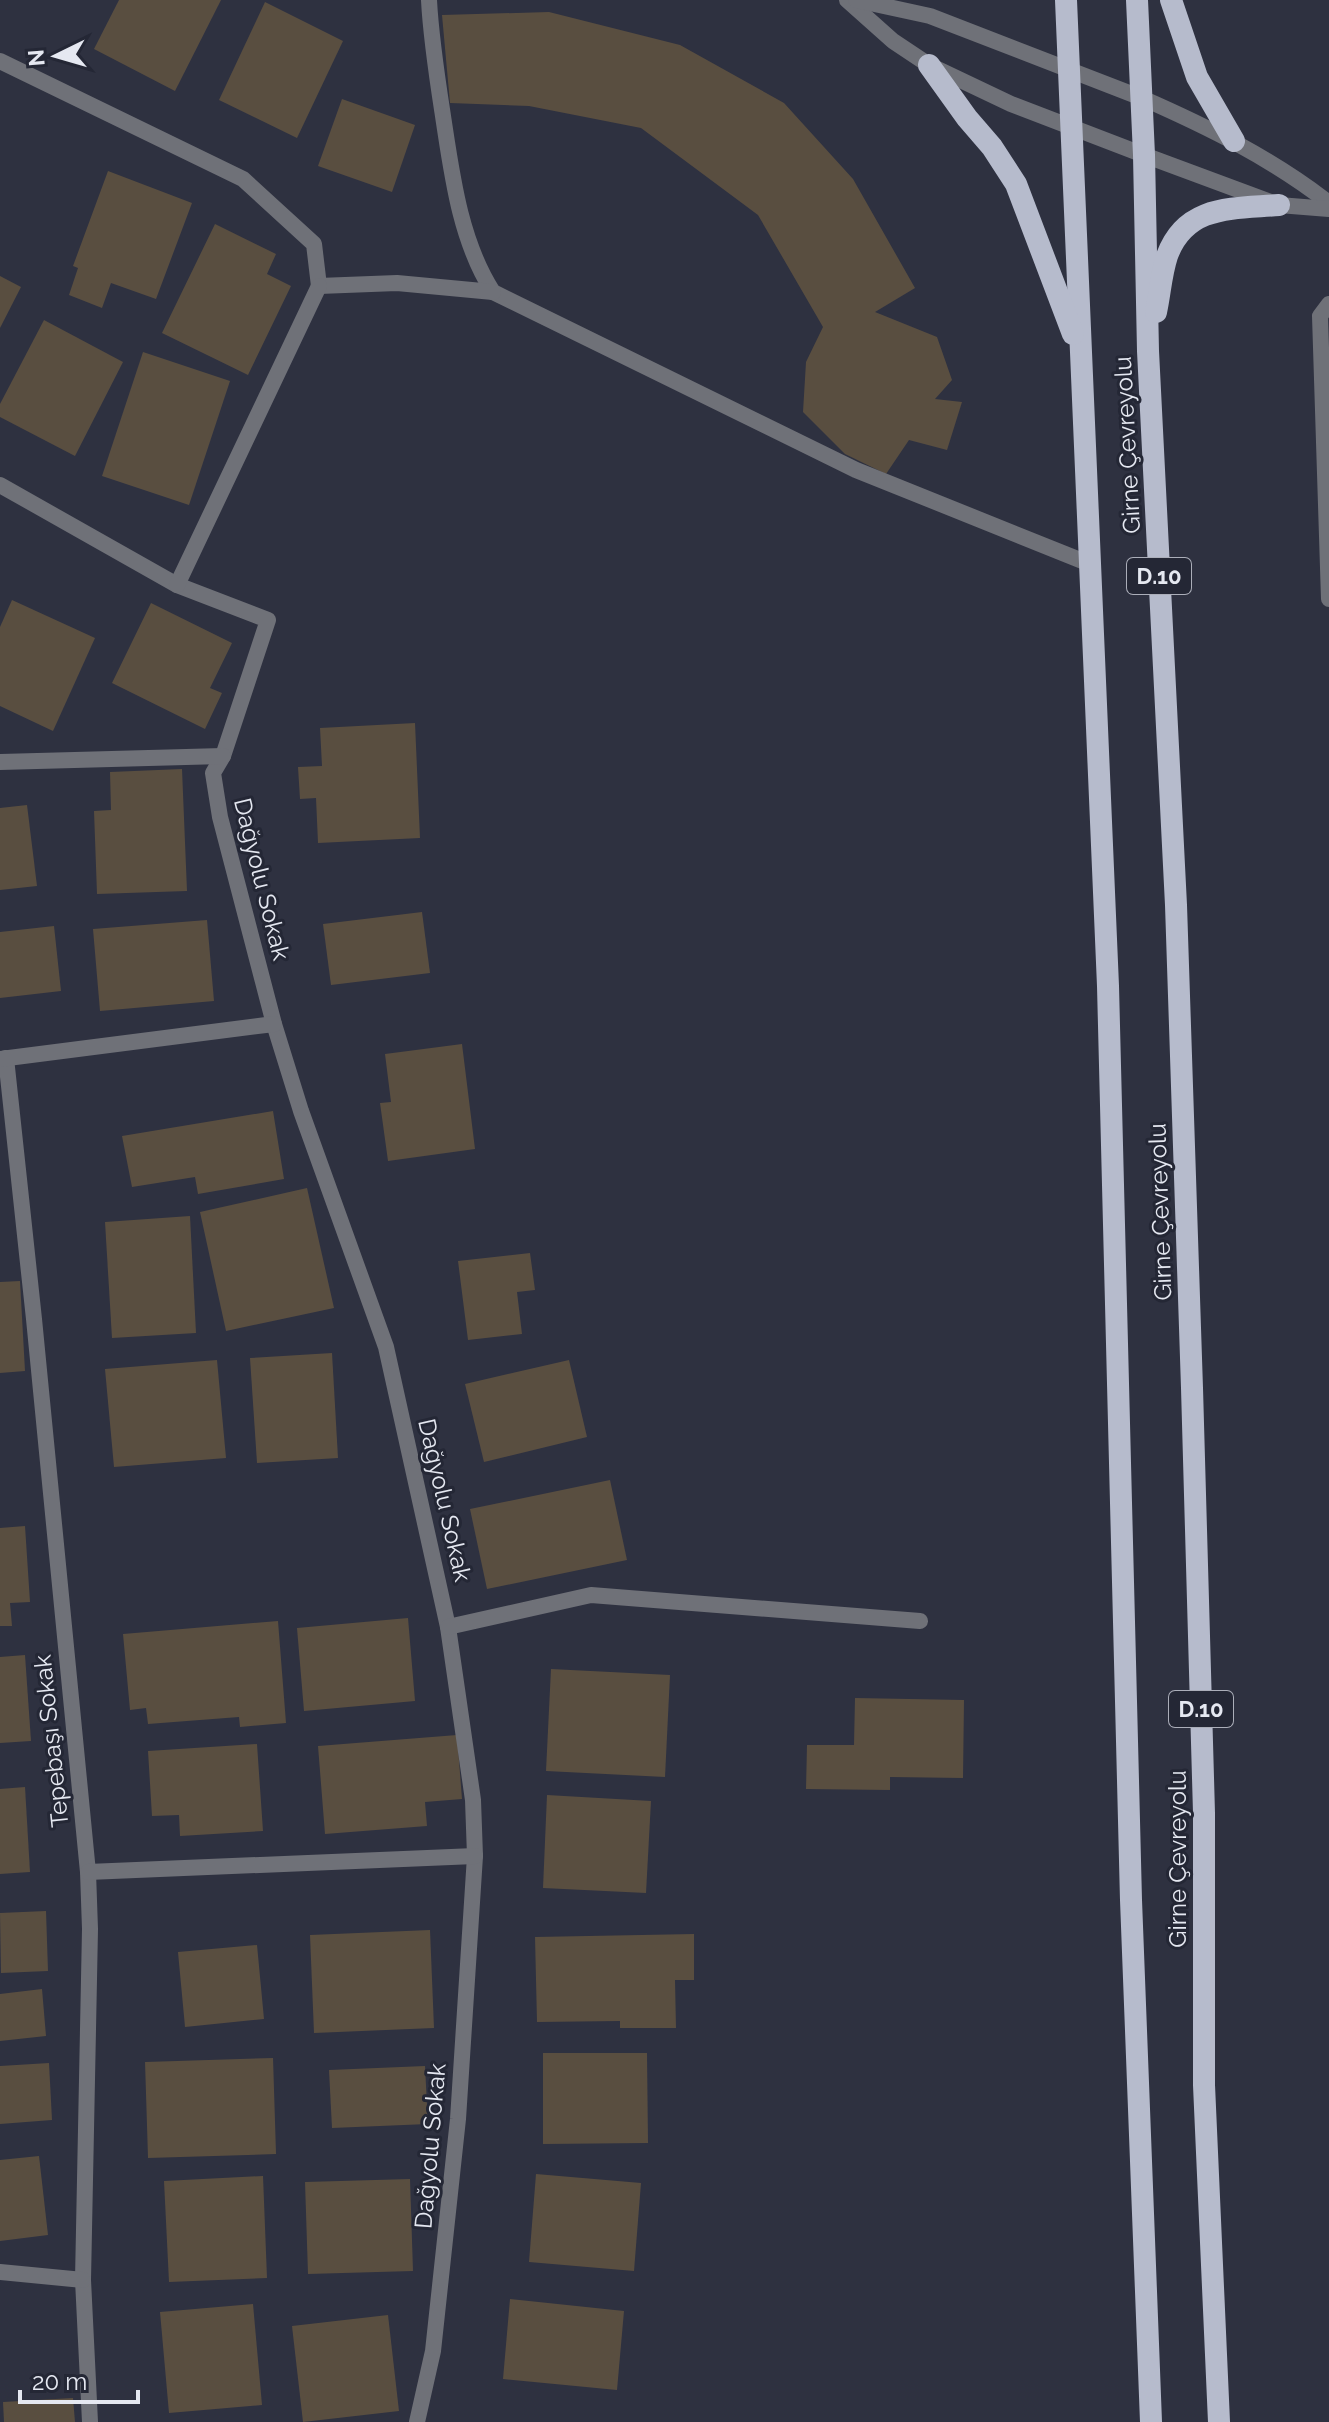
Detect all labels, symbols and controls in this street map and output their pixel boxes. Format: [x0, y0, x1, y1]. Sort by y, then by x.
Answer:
north arrow [16, 16, 96, 96]
text: N [22, 48, 50, 67]
street label: Girne Çevreyolu [1108, 356, 1146, 534]
road number: D.10 [1127, 558, 1191, 594]
street label: Dağyolu Sokak [228, 795, 296, 963]
street label: Girne Çevreyolu [1142, 1123, 1178, 1301]
street label: Dağyolu Sokak [412, 1416, 478, 1584]
street label: Tepebaşı Sokak [28, 1653, 74, 1829]
road number: D.10 [1169, 1691, 1233, 1727]
street label: Girne Çevreyolu [1163, 1770, 1192, 1948]
street label: Dağyolu Sokak [408, 2062, 452, 2230]
scale bar [20, 2354, 138, 2404]
text: 20 m [32, 2367, 87, 2396]

